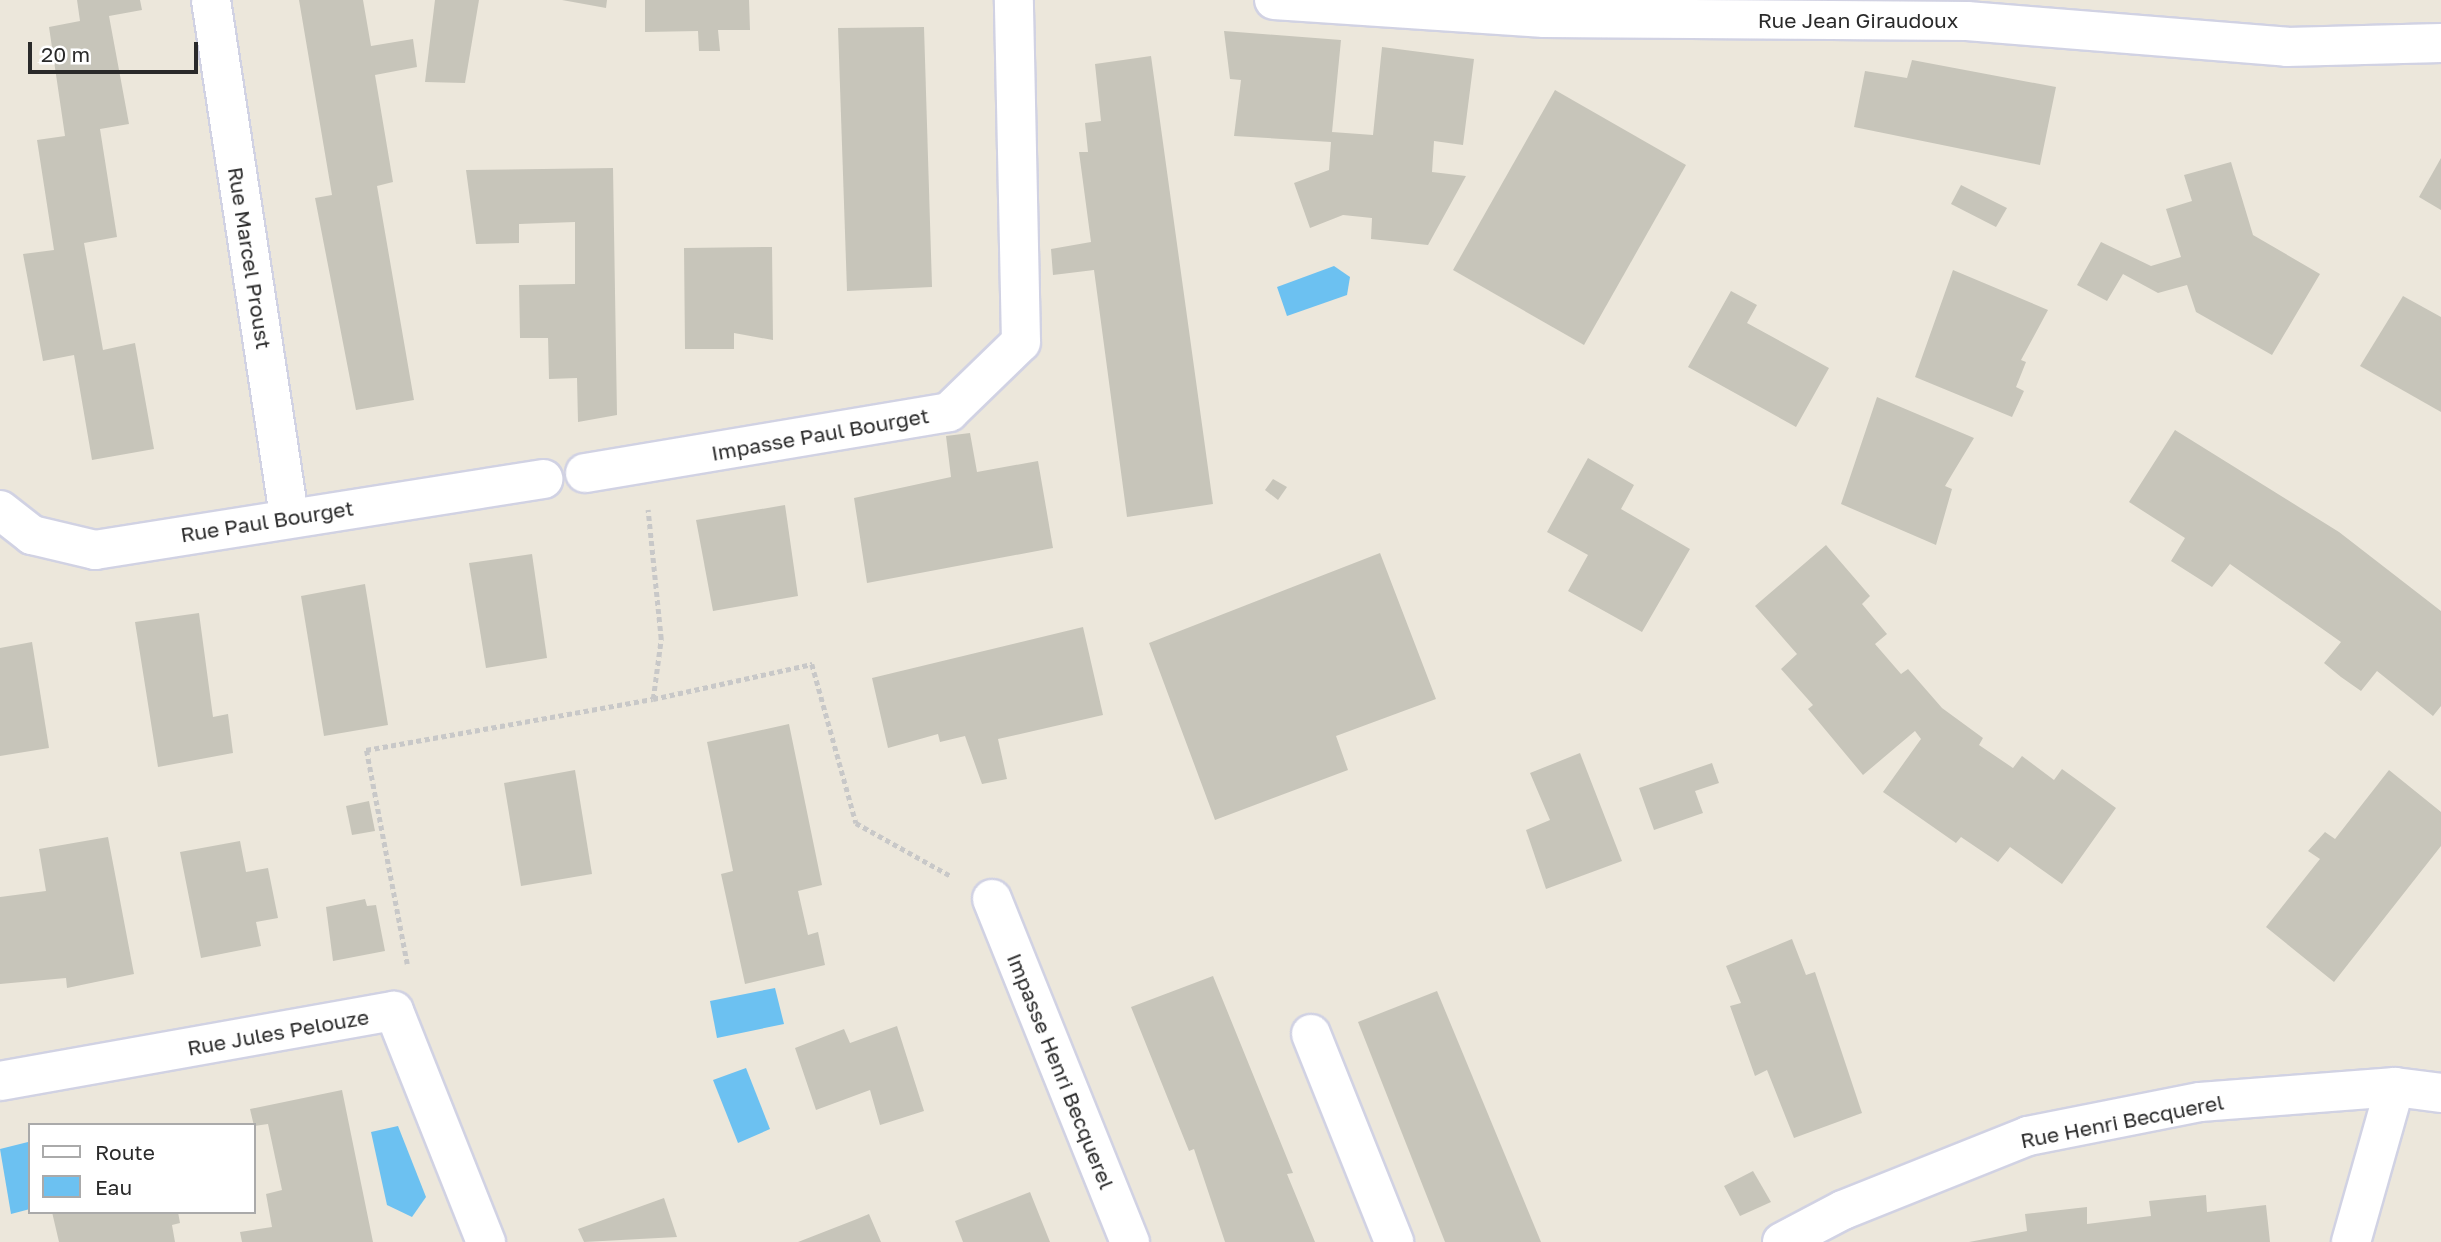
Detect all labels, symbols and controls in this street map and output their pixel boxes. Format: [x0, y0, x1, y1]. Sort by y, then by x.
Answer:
street label: Rue Jean Giraudoux [1758, 7, 1958, 33]
scale bar [32, 28, 201, 72]
text: 20 m [41, 41, 90, 67]
street label: Rue Marcel Proust [223, 165, 277, 351]
street label: Impasse Paul Bourget [709, 402, 931, 466]
street label: Rue Paul Bourget [179, 495, 355, 547]
street label: Impasse Henri Becquerel [1002, 949, 1120, 1193]
street label: Rue Jules Pelouze [185, 1004, 371, 1060]
street label: Rue Henri Becquerel [2018, 1089, 2226, 1153]
legend [28, 1123, 256, 1214]
text: Route [95, 1139, 155, 1165]
text: Eau [95, 1174, 132, 1200]

